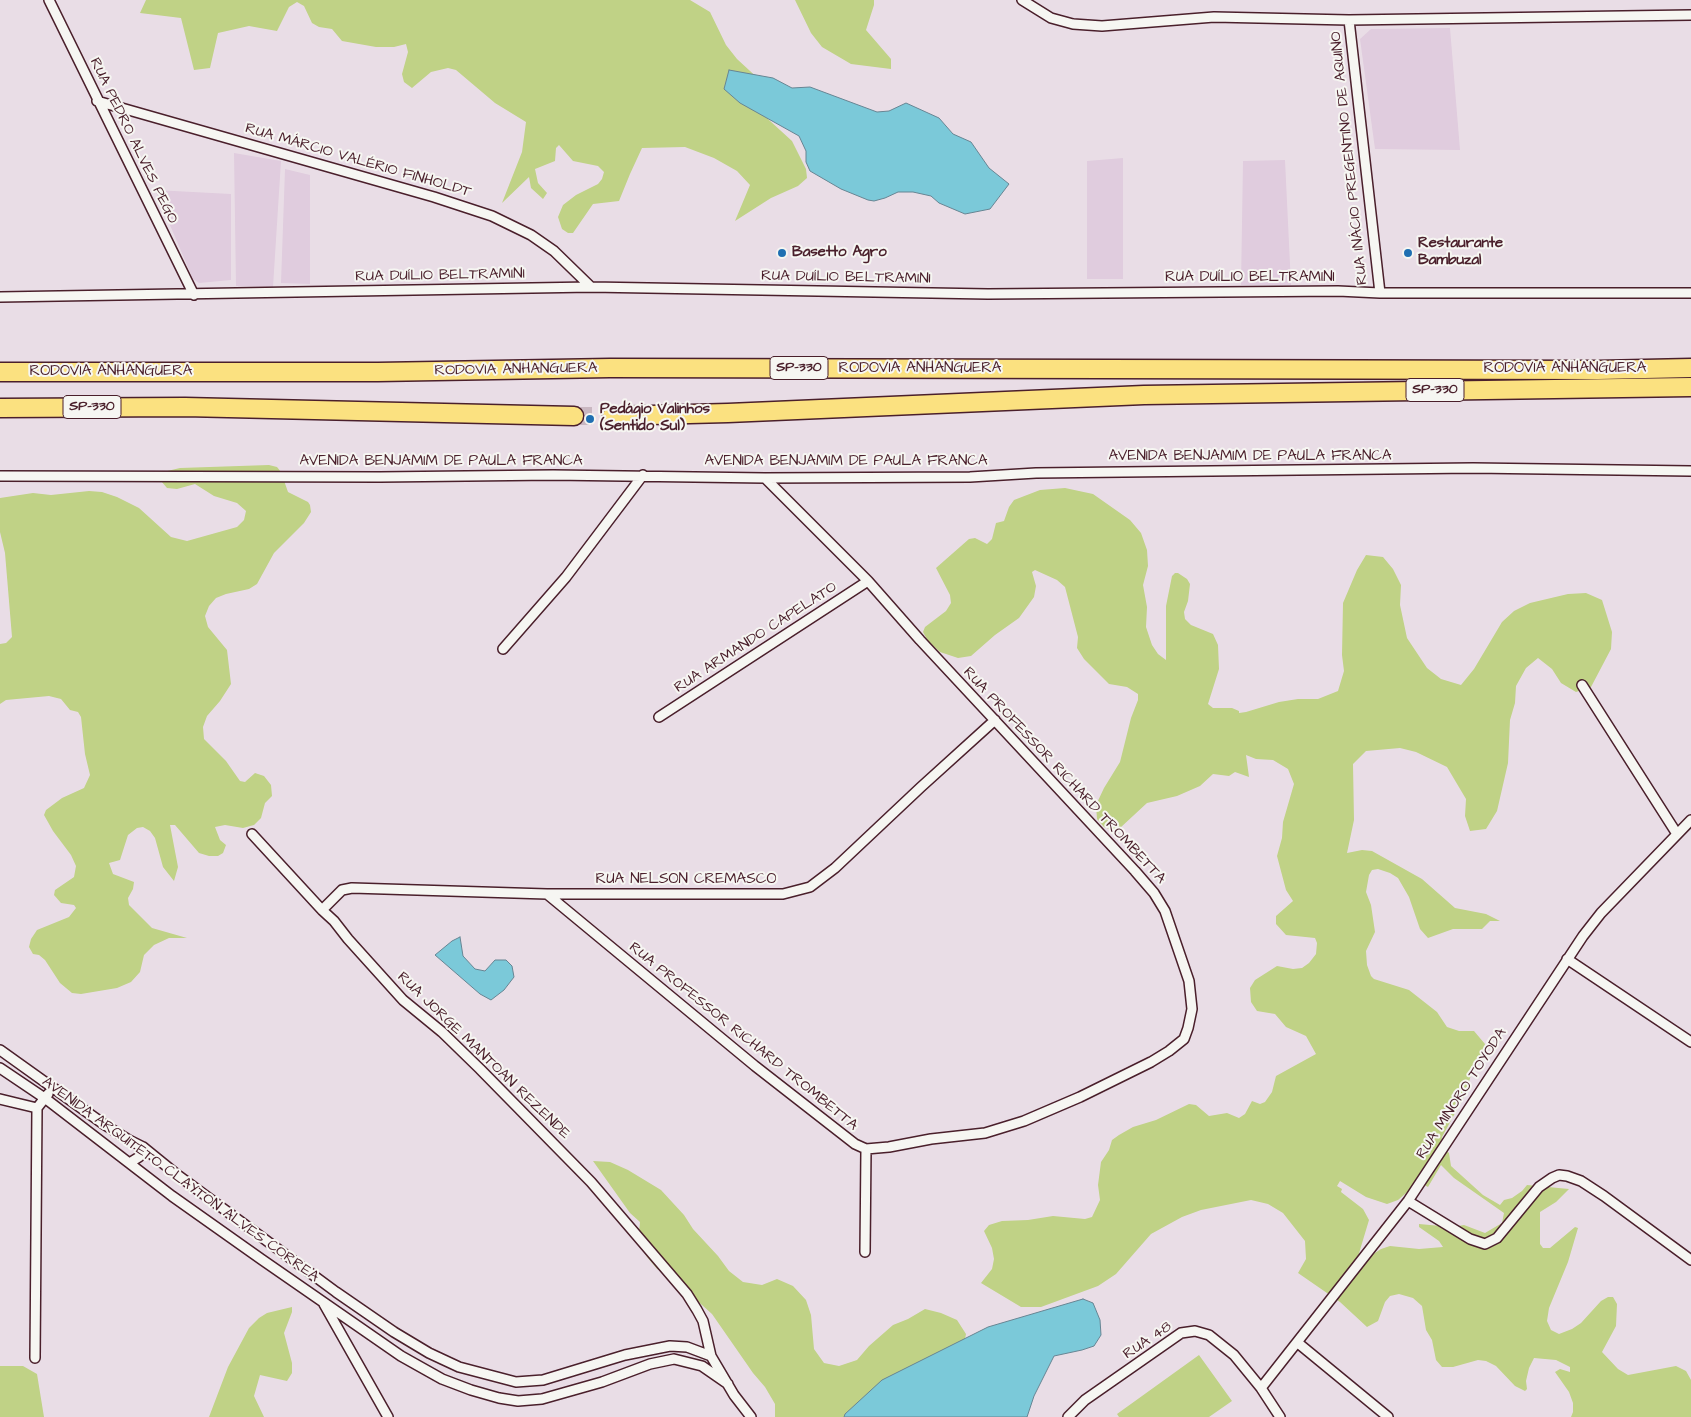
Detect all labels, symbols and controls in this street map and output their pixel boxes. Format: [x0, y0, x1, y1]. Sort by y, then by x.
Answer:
street label: RUA INÁCIO PREGENTINO DE AQUINO [1328, 30, 1372, 286]
street label: RUA PEDRO ALVES PEGO [85, 55, 181, 227]
street label: RUA MÁRCIO VALÉRIO FINHOLDT [243, 120, 473, 202]
place label: Restaurante Bambuzal [1418, 235, 1503, 270]
place label: Basetto Agro [792, 244, 887, 262]
marker: Basetto Agro [776, 247, 788, 259]
marker: Restaurante Bambuzal [1402, 247, 1414, 259]
street label: RUA DUÍLIO BELTRAMINI [355, 266, 525, 286]
street label: RUA DUÍLIO BELTRAMINI [761, 268, 931, 288]
street label: RUA DUÍLIO BELTRAMINI [1165, 269, 1335, 287]
road number: SP-330 [770, 356, 828, 379]
street label: RODOVIA ANHANGUERA [434, 360, 598, 380]
street label: RODOVIA ANHANGUERA [839, 360, 1001, 378]
street label: RODOVIA ANHANGUERA [1484, 360, 1646, 378]
street label: RODOVIA ANHANGUERA [30, 363, 192, 381]
road number: SP-330 [1406, 378, 1464, 402]
road number: SP-330 [63, 396, 121, 418]
place label: Pedágio Valinhos (Sentido Sul) [600, 401, 710, 436]
marker: Pedágio Valinhos (Sentido Sul) [584, 413, 596, 425]
street label: AVENIDA BENJAMIM DE PAULA FRANCA [1108, 448, 1392, 466]
street label: AVENIDA BENJAMIM DE PAULA FRANCA [299, 453, 583, 471]
street label: AVENIDA BENJAMIM DE PAULA FRANCA [704, 453, 988, 471]
street label: RUA ARMANDO CAPELATO [671, 579, 841, 697]
street label: RUA PROFESSOR RICHARD TROMBETTA [959, 664, 1169, 888]
street label: RUA NELSON CREMASCO [595, 871, 777, 889]
street label: RUA PROFESSOR RICHARD TROMBETTA [625, 939, 861, 1135]
street label: RUA JORGE MANTOAN REZENDE [393, 969, 573, 1143]
street label: RUA MINORO TOYODA [1413, 1025, 1511, 1163]
street label: AVENIDA ARQUITETO CLAYTON ALVES CORREA [38, 1073, 322, 1287]
street label: RUA 48 [1120, 1318, 1176, 1364]

